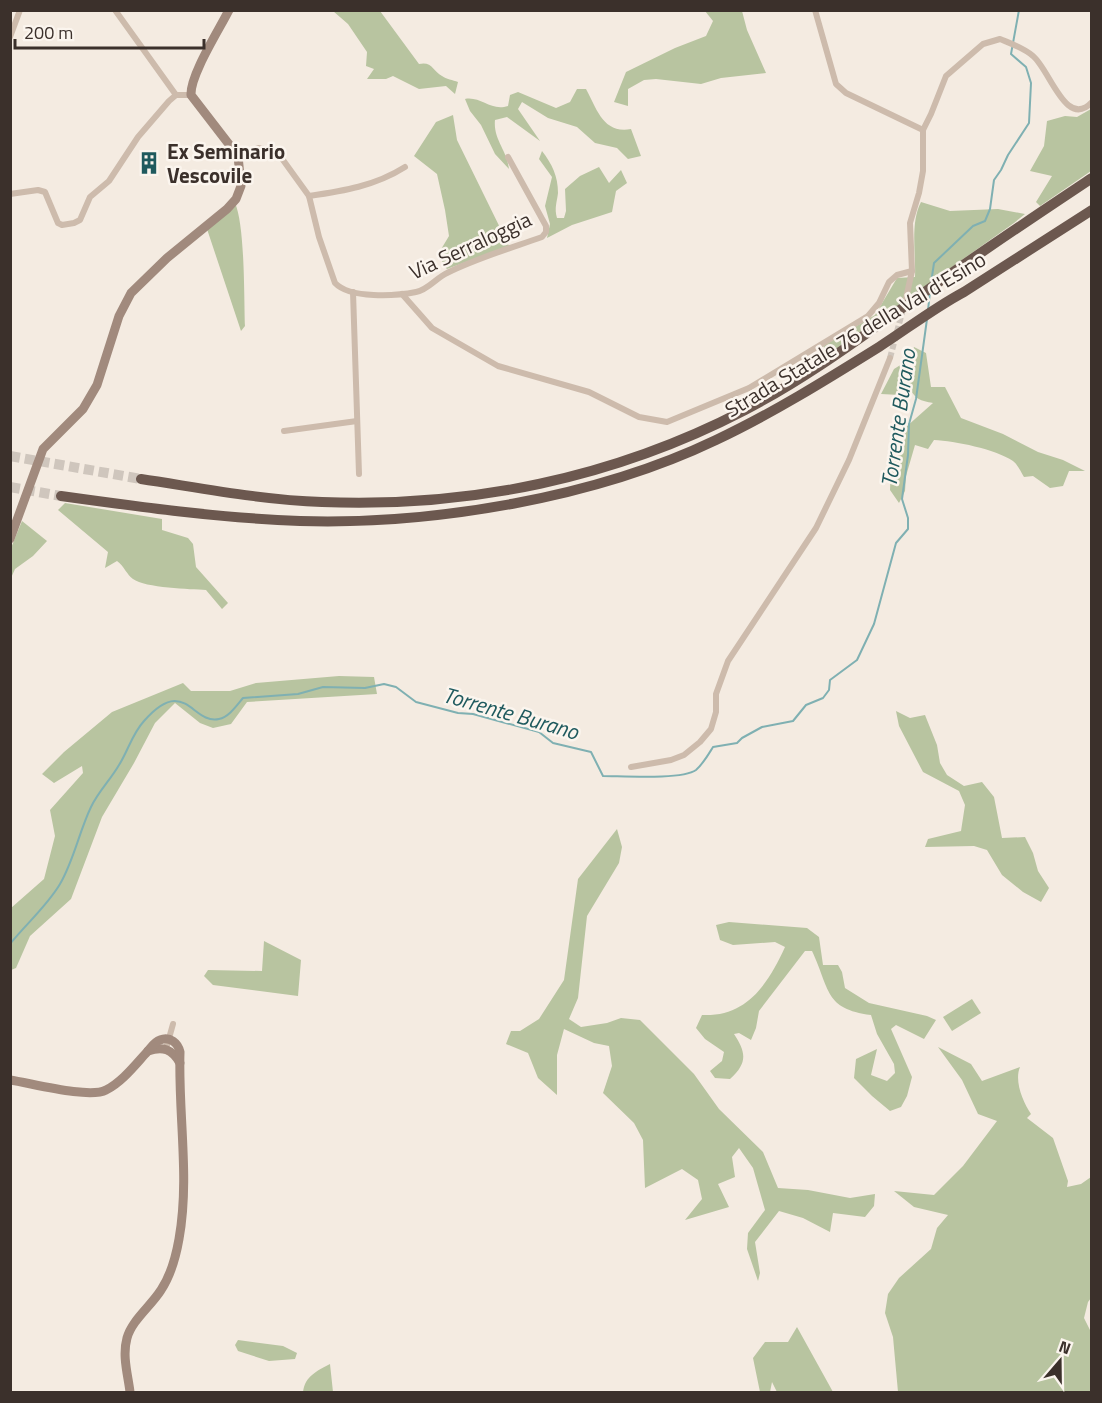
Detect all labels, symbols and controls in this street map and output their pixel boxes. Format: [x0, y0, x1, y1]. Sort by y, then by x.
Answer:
scale bar [15, 12, 204, 50]
text: 200 m [24, 19, 73, 46]
place label: Ex Seminario Vescovile [167, 135, 285, 191]
building icon: Ex Seminario Vescovile [136, 150, 162, 176]
street label: Via Serraloggia [404, 202, 537, 287]
street label: Strada Statale 76 della Val d'Esino [718, 243, 992, 425]
water label: Torrente Burano [871, 346, 925, 489]
water label: Torrente Burano [439, 677, 584, 749]
north arrow [1030, 1331, 1090, 1391]
text: N [1056, 1334, 1074, 1360]

